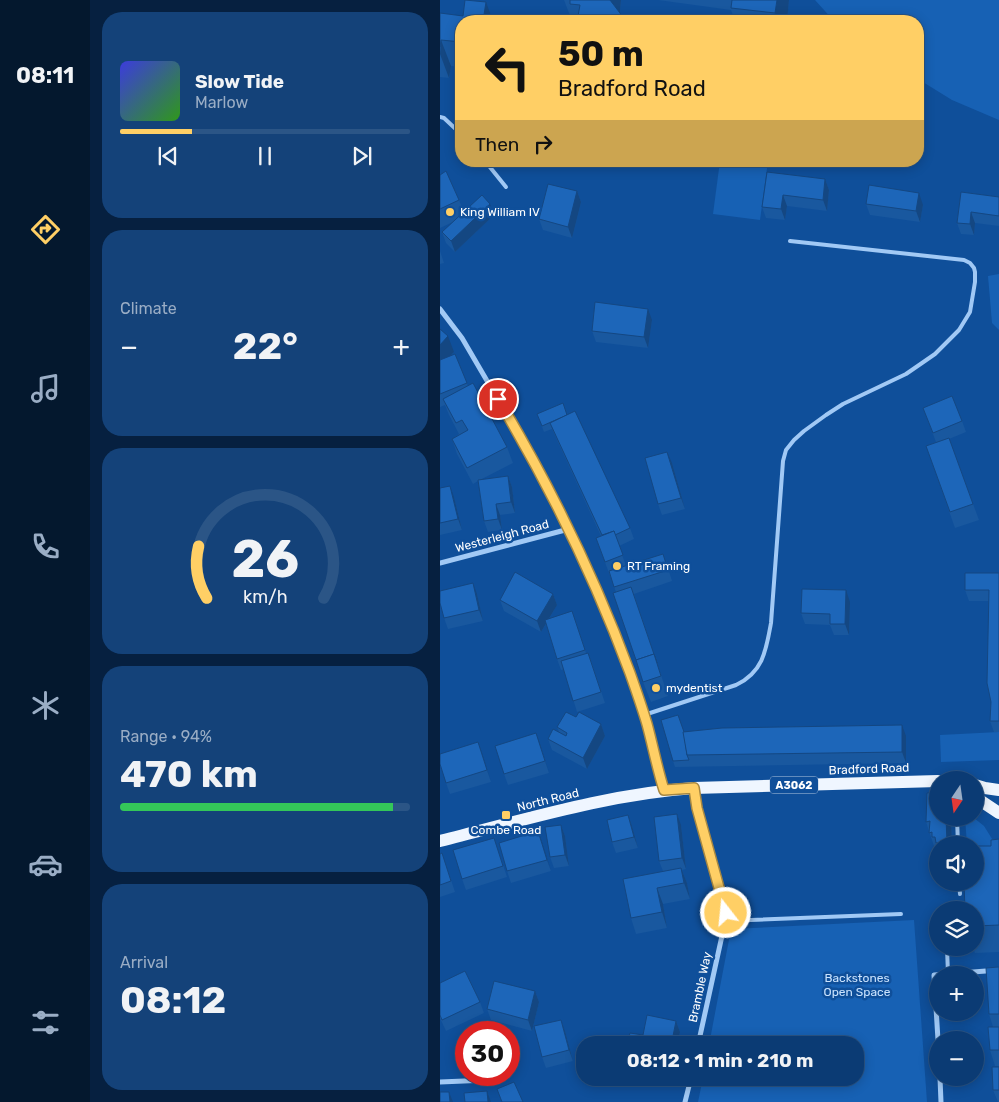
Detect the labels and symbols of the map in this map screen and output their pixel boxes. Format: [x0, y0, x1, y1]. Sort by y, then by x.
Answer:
place label: King William IV [460, 205, 540, 219]
marker: King William IV [444, 206, 456, 218]
pin [477, 378, 519, 420]
street label: Westerleigh Road [454, 517, 550, 555]
place label: RT Framing [627, 559, 690, 573]
marker: RT Framing [611, 560, 623, 572]
place label: mydentist [666, 681, 723, 695]
marker: mydentist [650, 682, 662, 694]
street label: Bradford Road [828, 761, 910, 777]
north arrow [929, 771, 984, 826]
road number: A3062 [770, 776, 818, 794]
street label: North Road [516, 786, 580, 814]
marker: Combe Road [500, 809, 512, 821]
place label: Combe Road [471, 823, 541, 837]
position arrow [699, 886, 751, 938]
street label: Bramble Way [686, 950, 714, 1024]
park label: Backstones Open Space [824, 971, 891, 999]
speed limit sign: 30 [455, 1021, 520, 1086]

